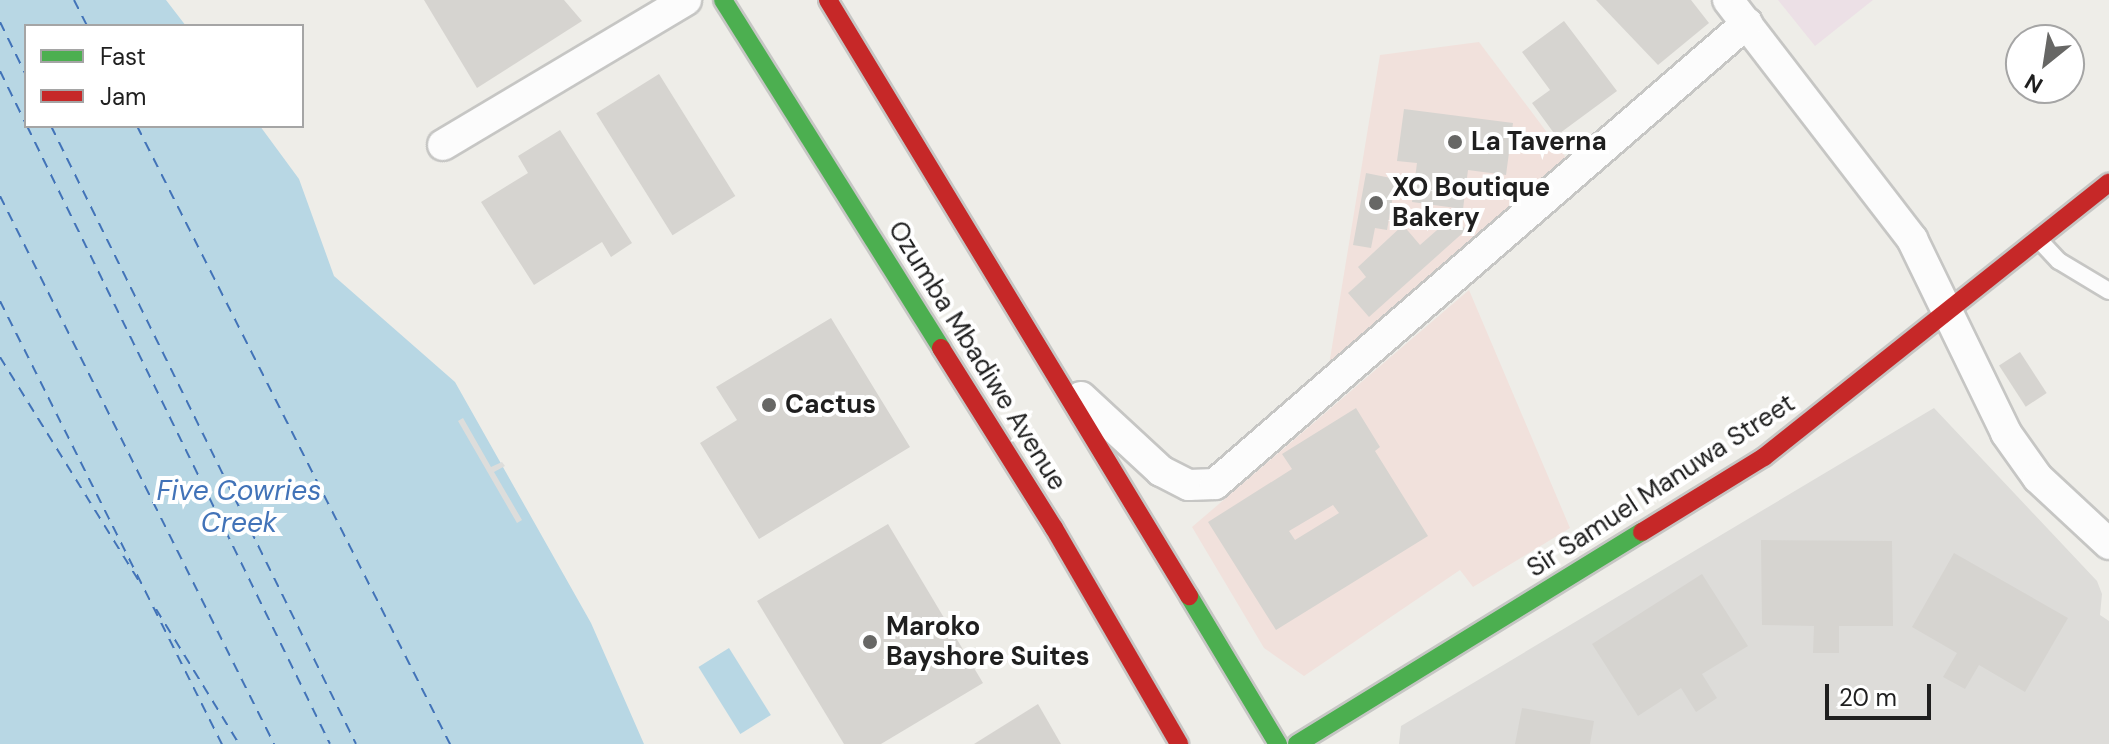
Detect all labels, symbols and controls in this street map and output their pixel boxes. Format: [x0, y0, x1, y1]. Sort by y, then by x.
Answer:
legend [24, 24, 304, 128]
north arrow [2005, 24, 2085, 104]
text: Fast [100, 41, 146, 72]
text: N [2020, 67, 2048, 100]
text: Jam [100, 81, 146, 112]
place label: La Taverna [1471, 126, 1607, 158]
marker: La Taverna [1446, 133, 1464, 151]
place label: XO Boutique Bakery [1392, 172, 1550, 234]
marker: XO Boutique Bakery [1367, 194, 1385, 212]
street label: Ozumba Mbadiwe Avenue [881, 216, 1073, 496]
street label: Sir Samuel Manuwa Street [1521, 388, 1801, 584]
place label: Cactus [785, 389, 876, 421]
marker: Cactus [760, 396, 778, 414]
water label: Five Cowries Creek [157, 474, 321, 540]
place label: Maroko Bayshore Suites [886, 611, 1090, 672]
marker: Maroko Bayshore Suites [861, 633, 879, 651]
scale bar [1829, 668, 1935, 718]
text: 20 m [1839, 682, 1897, 713]

